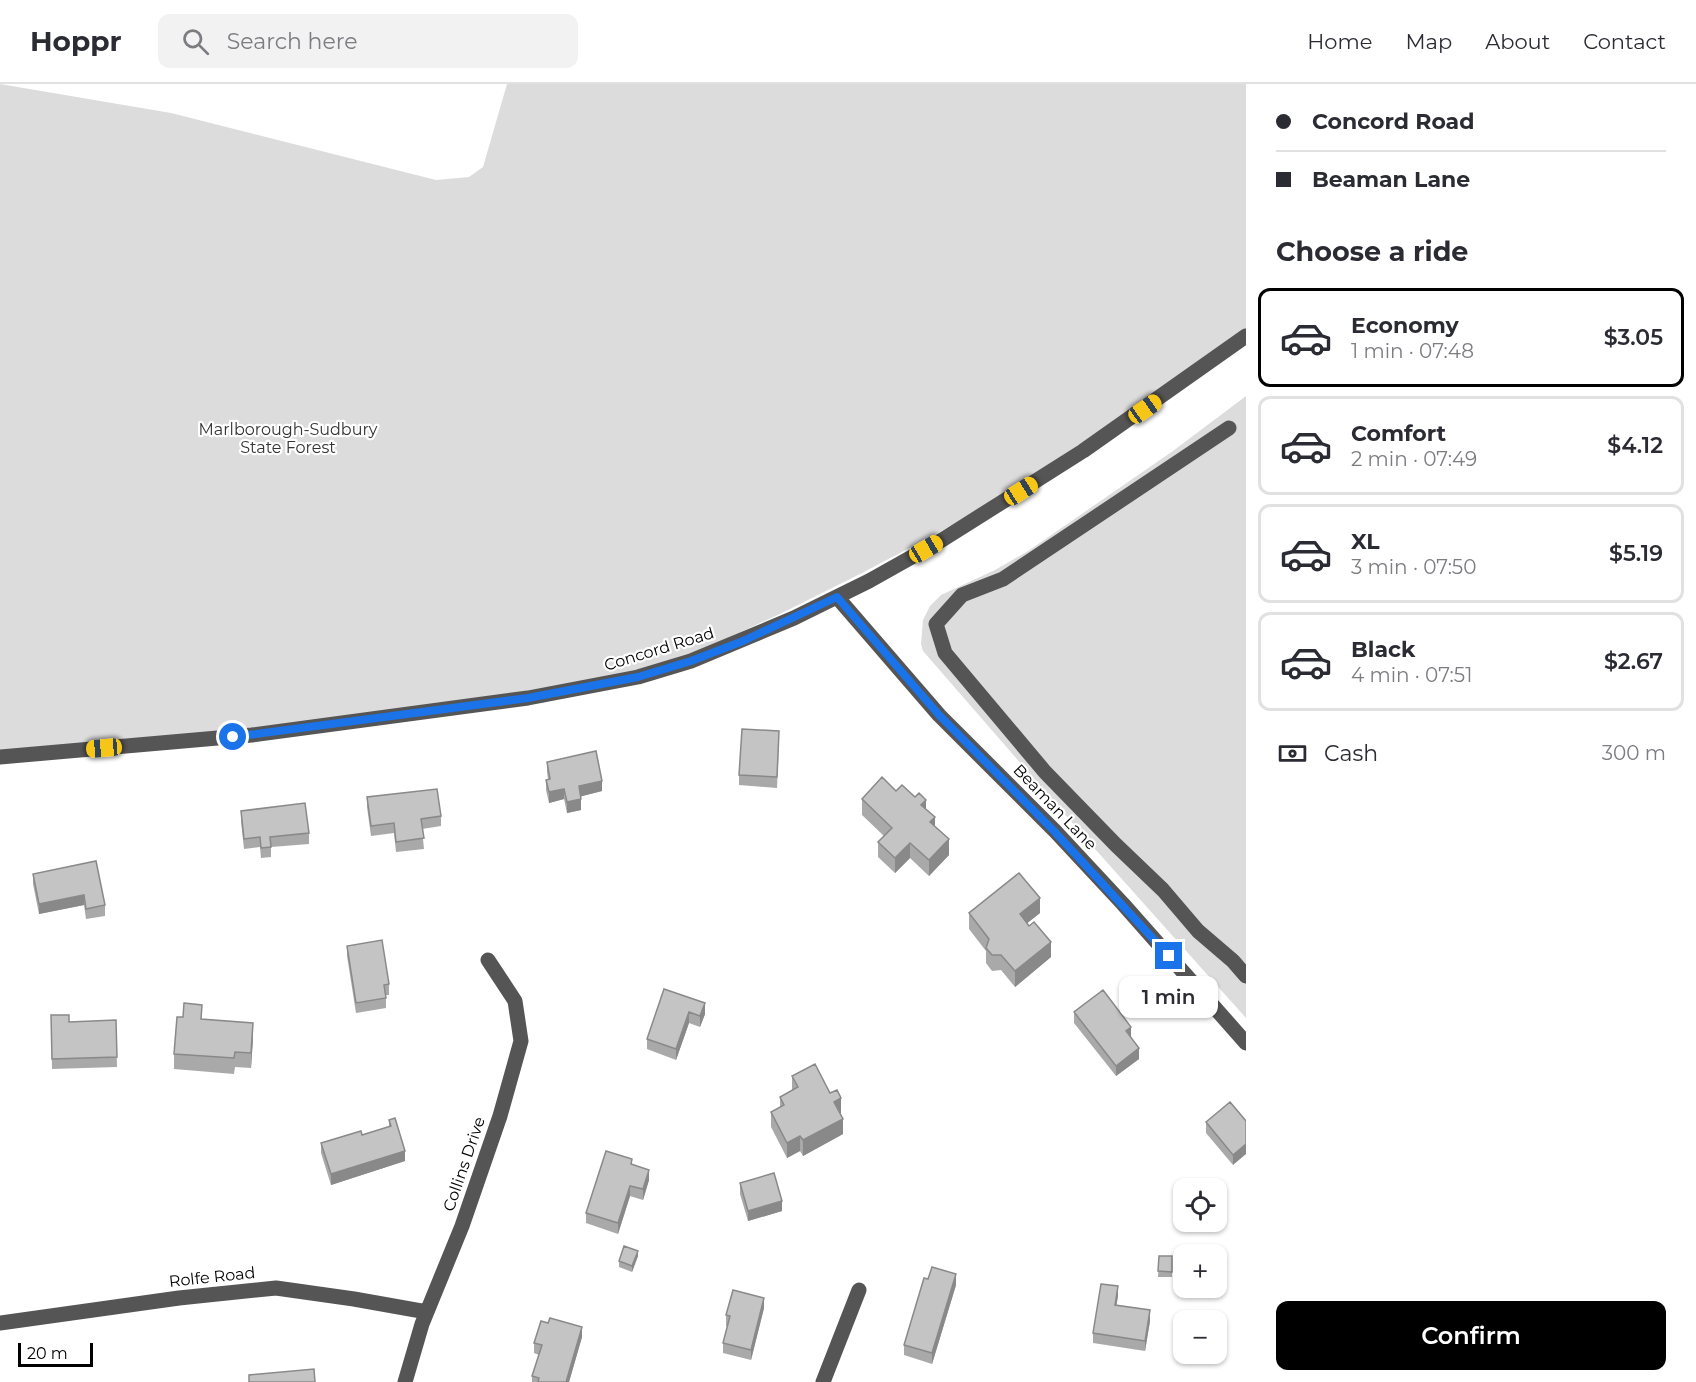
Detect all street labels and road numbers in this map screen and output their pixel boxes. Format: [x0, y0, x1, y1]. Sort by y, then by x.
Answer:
street label: Concord Road [602, 623, 716, 675]
street label: Beaman Lane [1009, 760, 1101, 854]
street label: Collins Drive [439, 1114, 489, 1214]
street label: Rolfe Road [168, 1263, 256, 1291]

